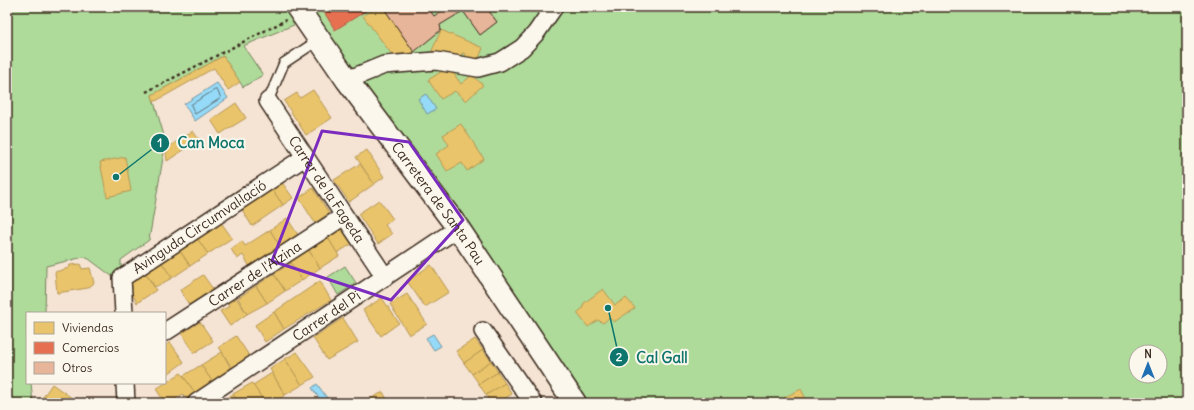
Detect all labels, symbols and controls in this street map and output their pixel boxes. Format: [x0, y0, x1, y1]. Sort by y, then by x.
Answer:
callout: Can Moca [150, 129, 253, 156]
street label: Carrer de la Fageda [285, 132, 369, 246]
text: Can Moca [177, 133, 245, 152]
text: 1 [158, 135, 162, 150]
street label: Carretera de Santa Pau [388, 138, 489, 268]
street label: Avinguda Circumval·lació [129, 176, 270, 277]
street label: Carrer de l'Alzina [205, 237, 305, 311]
street label: Carrer del Pi [289, 287, 364, 345]
legend [26, 312, 166, 384]
text: Viviendas [62, 320, 113, 335]
text: Comercios [62, 340, 119, 355]
callout: Cal Gall [609, 344, 696, 371]
north arrow [1128, 344, 1168, 384]
text: N [1144, 347, 1152, 361]
text: Cal Gall [636, 348, 688, 367]
text: 2 [616, 349, 623, 364]
text: Otros [62, 360, 92, 375]

